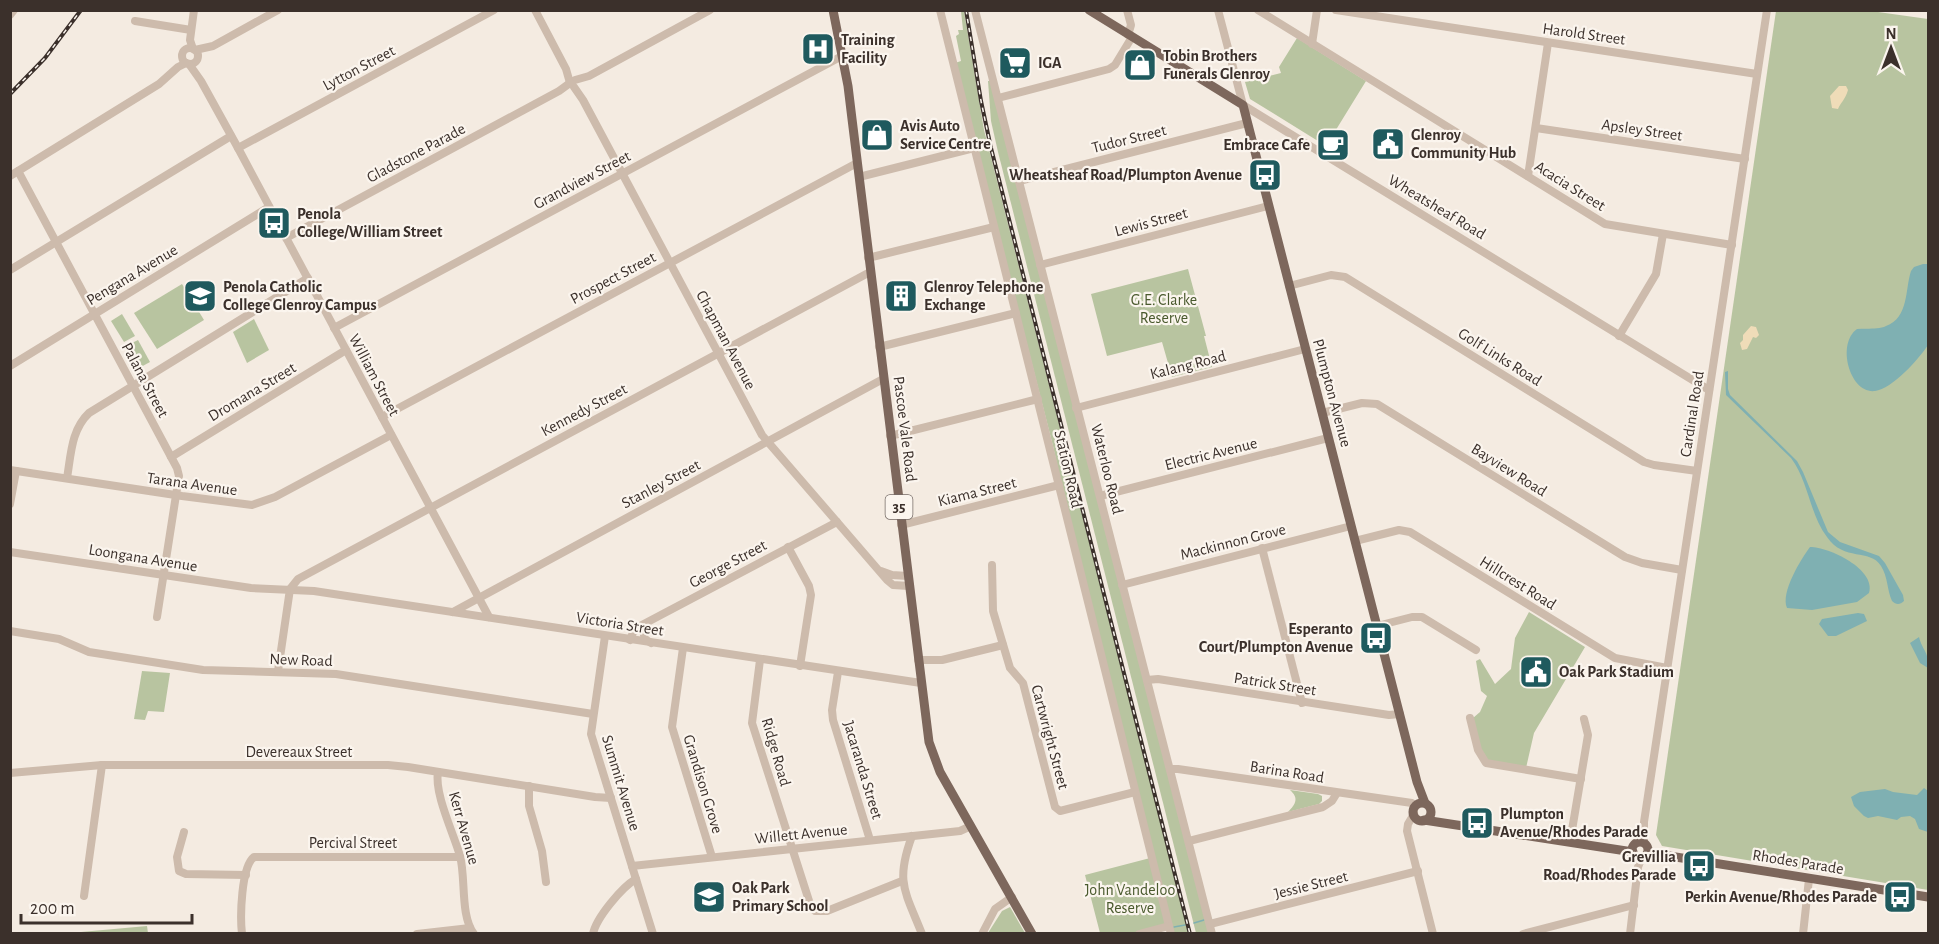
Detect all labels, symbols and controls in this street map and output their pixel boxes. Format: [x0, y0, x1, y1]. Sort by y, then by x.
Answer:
north arrow [1861, 18, 1921, 78]
street label: Harold Street [1542, 20, 1626, 48]
text: N [1885, 26, 1897, 42]
hospital icon: Training Facility [800, 31, 836, 67]
place label: Training Facility [841, 32, 896, 67]
street label: Lytton Street [320, 42, 398, 95]
supermarket icon: IGA [997, 45, 1033, 81]
shop icon: Tobin Brothers Funerals Glenroy [1122, 47, 1158, 83]
place label: Tobin Brothers Funerals Glenroy [1163, 48, 1271, 83]
place label: IGA [1038, 55, 1062, 71]
street label: Apsley Street [1600, 116, 1683, 145]
shop icon: Avis Auto Service Centre [859, 117, 895, 153]
place label: Avis Auto Service Centre [900, 118, 991, 152]
street label: Gladstone Parade [364, 120, 468, 186]
street label: Tudor Street [1090, 122, 1168, 156]
public building icon: Glenroy Community Hub [1370, 126, 1406, 162]
cafe icon: Embrace Cafe [1315, 127, 1351, 163]
place label: Glenroy Community Hub [1411, 127, 1516, 162]
place label: Embrace Cafe [1223, 137, 1310, 153]
street label: Grandview Street [531, 148, 633, 212]
bus stop icon: Wheatsheaf Road/Plumpton Avenue [1247, 157, 1283, 193]
street label: Acacia Street [1532, 158, 1608, 214]
place label: Wheatsheaf Road/Plumpton Avenue [1009, 167, 1242, 183]
street label: Wheatsheaf Road [1386, 172, 1488, 242]
bus stop icon: Penola College/William Street [256, 205, 292, 241]
street label: Lewis Street [1113, 205, 1189, 239]
place label: Penola College/William Street [297, 206, 443, 240]
street label: Pengana Avenue [84, 242, 180, 308]
street label: Prospect Street [568, 249, 658, 307]
school or university icon: Penola Catholic College Glenroy Campus [182, 278, 218, 314]
building icon: Glenroy Telephone Exchange [883, 278, 919, 314]
place label: Penola Catholic College Glenroy Campus [223, 279, 377, 314]
place label: Glenroy Telephone Exchange [924, 279, 1044, 313]
street label: Chapman Avenue [693, 288, 759, 392]
park label: G.E. Clarke Reserve [1131, 292, 1197, 326]
street label: Golf Links Road [1455, 325, 1545, 389]
street label: William Street [346, 331, 402, 419]
street label: Plumpton Avenue [1310, 337, 1354, 449]
street label: Palana Street [119, 340, 171, 420]
street label: Kalang Road [1148, 348, 1228, 382]
street label: Dromana Street [205, 360, 299, 424]
street label: Cardinal Road [1677, 370, 1707, 458]
street label: Pascoe Vale Road [891, 375, 919, 483]
street label: Kennedy Street [538, 381, 630, 440]
street label: Waterloo Road [1088, 422, 1126, 516]
street label: Station Road [1051, 428, 1085, 510]
street label: Electric Avenue [1163, 435, 1259, 473]
street label: Bayview Road [1468, 440, 1550, 500]
street label: Stanley Street [619, 457, 703, 512]
street label: Tarana Avenue [146, 470, 238, 498]
street label: Kiama Street [936, 475, 1018, 509]
road number: 35 [886, 495, 912, 519]
street label: Mackinnon Grove [1179, 521, 1287, 563]
street label: George Street [687, 537, 769, 591]
street label: Loongana Avenue [87, 541, 199, 575]
street label: Hillcrest Road [1477, 553, 1559, 613]
street label: Victoria Street [575, 609, 665, 639]
bus stop icon: Esperanto Court/Plumpton Avenue [1358, 620, 1394, 656]
place label: Esperanto Court/Plumpton Avenue [1199, 621, 1353, 655]
street label: New Road [269, 651, 333, 669]
public building icon: Oak Park Stadium [1518, 654, 1554, 690]
place label: Oak Park Stadium [1559, 664, 1674, 680]
street label: Patrick Street [1233, 670, 1317, 698]
street label: Cartwright Street [1028, 683, 1072, 791]
street label: Ridge Road [759, 716, 793, 788]
street label: Jacaranda Street [840, 719, 886, 821]
street label: Summit Avenue [599, 733, 643, 833]
street label: Grandison Grove [680, 733, 726, 835]
street label: Devereaux Street [246, 744, 352, 760]
street label: Barina Road [1249, 758, 1325, 786]
street label: Kerr Avenue [446, 790, 482, 866]
bus stop icon: Plumpton Avenue/Rhodes Parade [1459, 805, 1495, 841]
place label: Plumpton Avenue/Rhodes Parade [1500, 806, 1649, 840]
street label: Willett Avenue [754, 821, 848, 847]
street label: Percival Street [309, 835, 397, 851]
street label: Rhodes Parade [1751, 847, 1845, 877]
bus stop icon: Grevillia Road/Rhodes Parade [1681, 848, 1717, 884]
place label: Grevillia Road/Rhodes Parade [1543, 849, 1676, 883]
street label: Jessie Street [1272, 868, 1350, 902]
school or university icon: Oak Park Primary School [691, 879, 727, 915]
bus stop icon: Perkin Avenue/Rhodes Parade [1882, 879, 1918, 915]
place label: Oak Park Primary School [732, 880, 829, 915]
park label: John Vandeloo Reserve [1085, 882, 1175, 916]
scale bar [21, 887, 192, 925]
place label: Perkin Avenue/Rhodes Parade [1685, 889, 1877, 905]
text: 200 m [30, 900, 75, 918]

